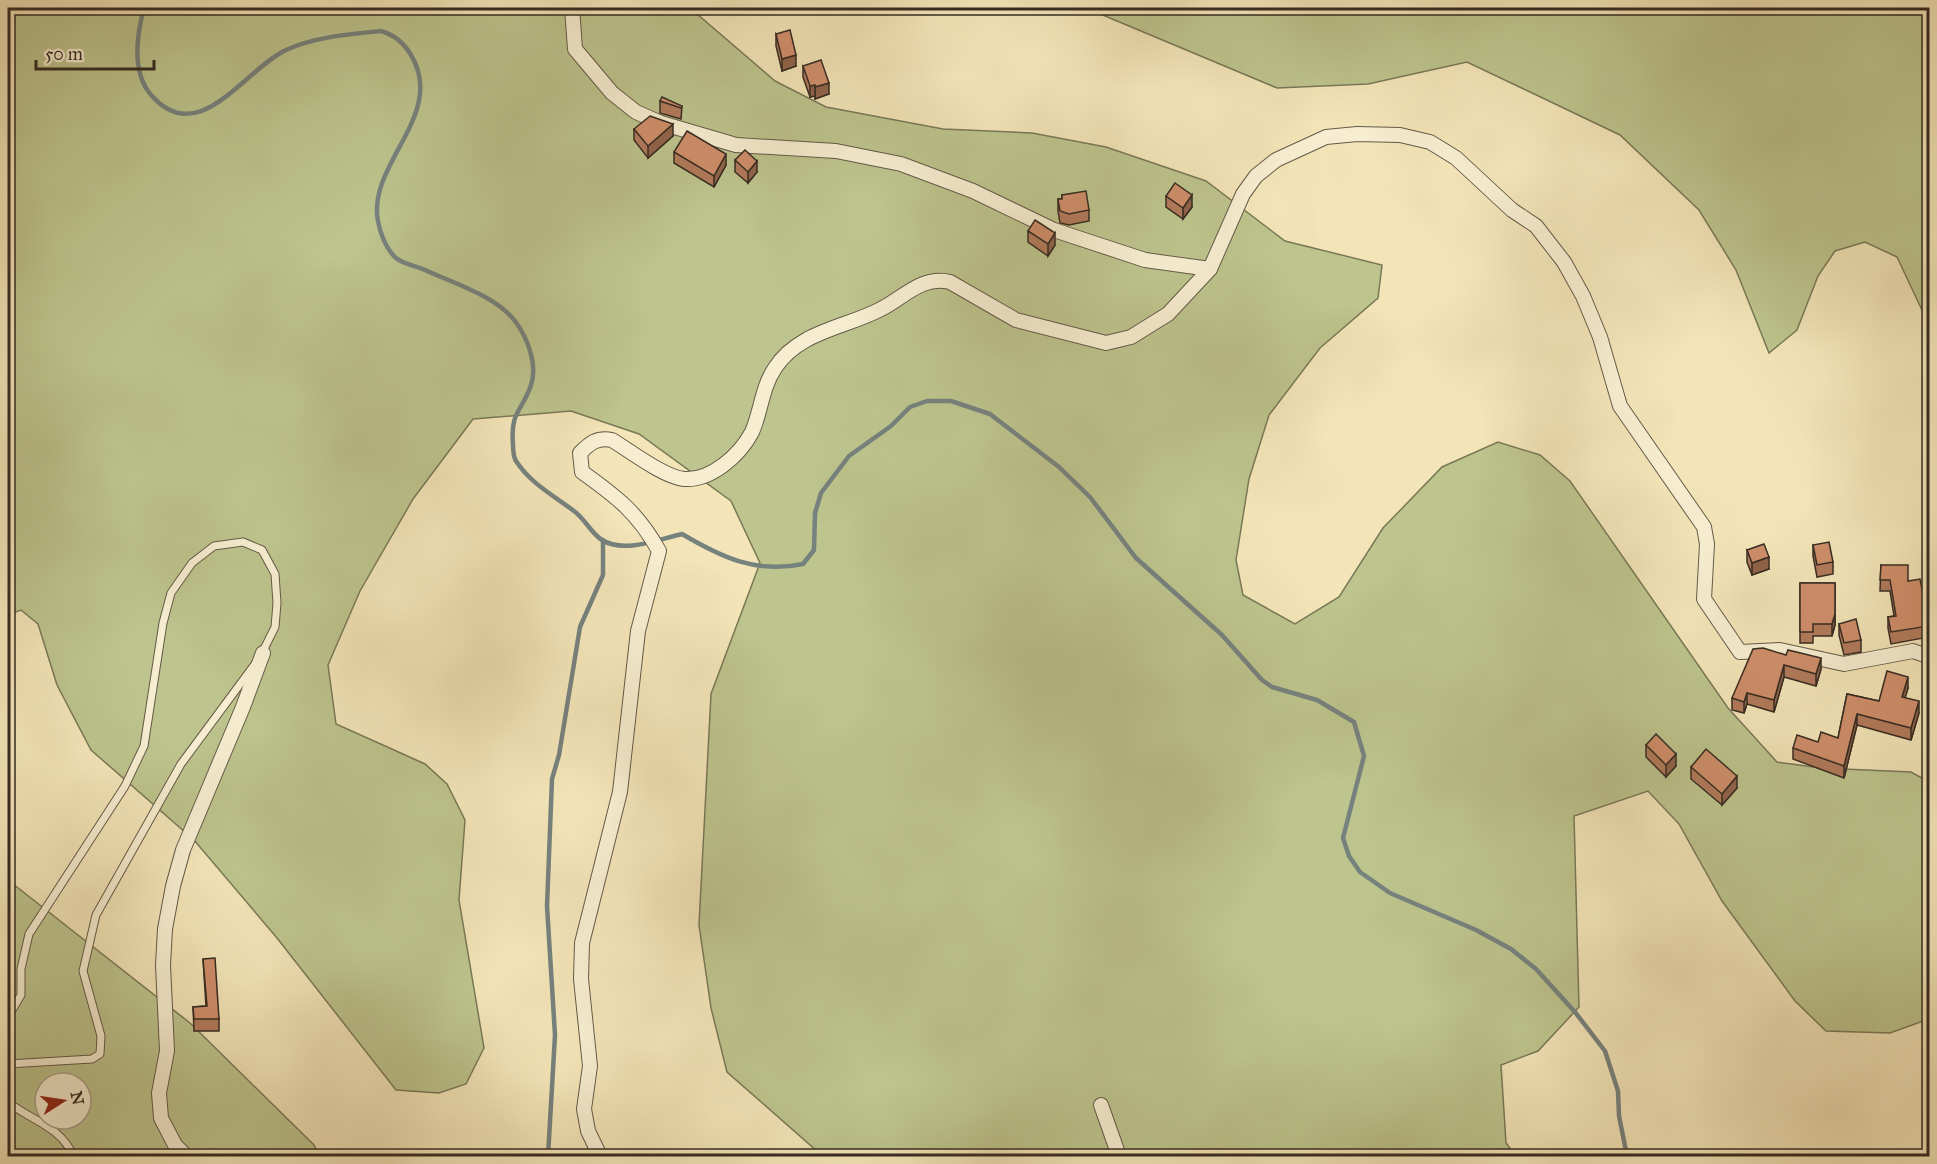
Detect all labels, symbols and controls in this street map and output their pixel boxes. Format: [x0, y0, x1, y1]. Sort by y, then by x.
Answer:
scale bar [36, 33, 154, 71]
text: 50 m [45, 43, 83, 65]
north arrow [33, 1071, 93, 1131]
text: N [66, 1089, 88, 1107]

